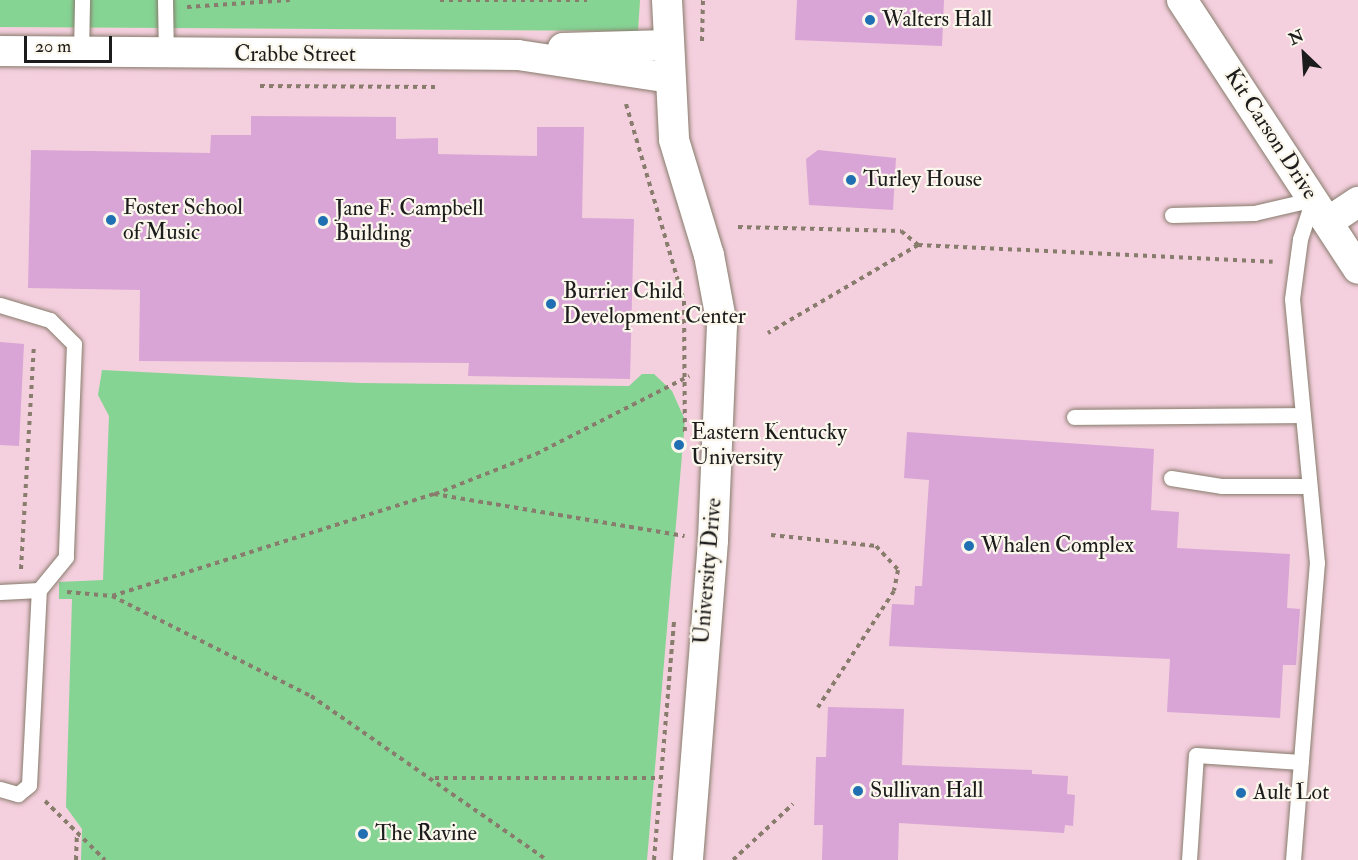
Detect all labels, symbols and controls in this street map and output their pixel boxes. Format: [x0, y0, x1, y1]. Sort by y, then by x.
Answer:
place label: Walters Hall [882, 7, 992, 33]
marker: Walters Hall [863, 13, 877, 27]
scale bar [27, 24, 116, 62]
north arrow [1274, 24, 1334, 84]
text: N [1286, 26, 1307, 50]
text: 20 m [35, 35, 71, 58]
street label: Crabbe Street [234, 42, 356, 68]
street label: Kit Carson Drive [1219, 64, 1323, 204]
place label: Turley House [863, 167, 982, 193]
marker: Turley House [844, 173, 858, 187]
place label: Foster School of Music [123, 194, 243, 246]
place label: Jane F. Campbell Building [335, 195, 484, 246]
marker: Foster School of Music [104, 213, 118, 227]
marker: Jane F. Campbell Building [316, 214, 330, 228]
place label: Burrier Child Development Center [563, 278, 746, 330]
marker: Burrier Child Development Center [544, 297, 558, 311]
place label: Eastern Kentucky University [691, 419, 847, 470]
marker: Eastern Kentucky University [672, 438, 686, 452]
street label: University Drive [688, 497, 728, 645]
place label: Whalen Complex [981, 533, 1134, 559]
marker: Whalen Complex [962, 539, 976, 553]
place label: Sullivan Hall [870, 778, 983, 804]
place label: Ault Lot [1253, 780, 1329, 806]
marker: Sullivan Hall [851, 784, 865, 798]
marker: Ault Lot [1234, 786, 1248, 800]
place label: The Ravine [375, 821, 477, 847]
marker: The Ravine [356, 827, 370, 841]

